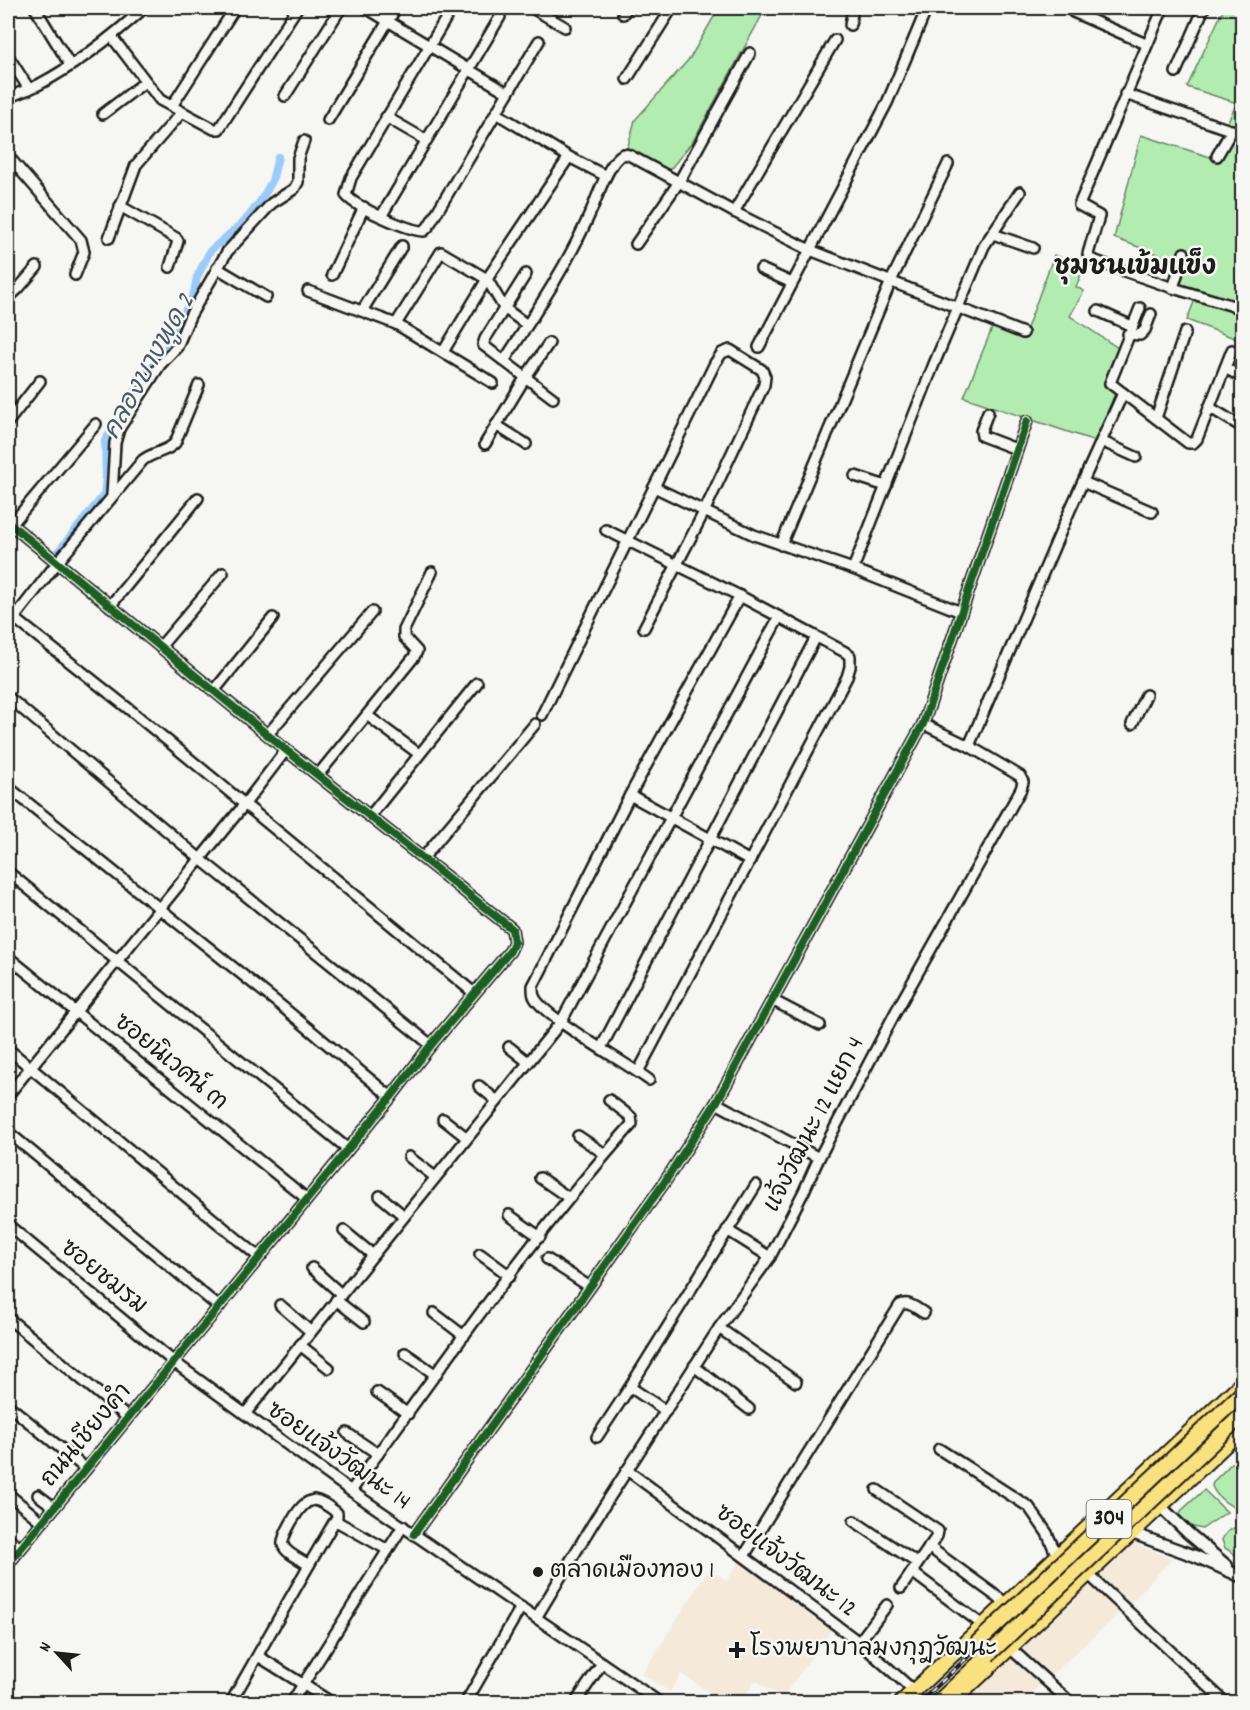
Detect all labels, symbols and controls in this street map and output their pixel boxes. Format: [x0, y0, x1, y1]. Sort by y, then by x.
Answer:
district label: ชุมชนเข้มแข็ง [1054, 247, 1216, 287]
water label: คลองบางพูด 2 [95, 287, 206, 447]
street label: ซอยนิเวศน์ ๓ [106, 1005, 236, 1120]
street label: แจ้งวัฒนะ 12 แยก 4 [755, 1031, 874, 1219]
street label: ซอยชมรม [52, 1232, 154, 1324]
street label: ถนนเชียงคำ [32, 1375, 141, 1495]
street label: ซอยแจ้งวัฒนะ 14 [259, 1394, 418, 1520]
street label: ซอยแจ้งวัฒนะ 12 [707, 1496, 864, 1627]
road number: 304 [1086, 1500, 1132, 1538]
place label: ตลาดเมืองทอง 1 [550, 1554, 714, 1589]
marker: ตลาดเมืองทอง 1 [531, 1565, 545, 1579]
north arrow [27, 1623, 87, 1683]
place label: โรงพยาบาลมงกุฎวัฒนะ [750, 1631, 997, 1667]
text: N [34, 1638, 58, 1656]
marker: โรงพยาบาลมงกุฎวัฒนะ [728, 1641, 746, 1659]

